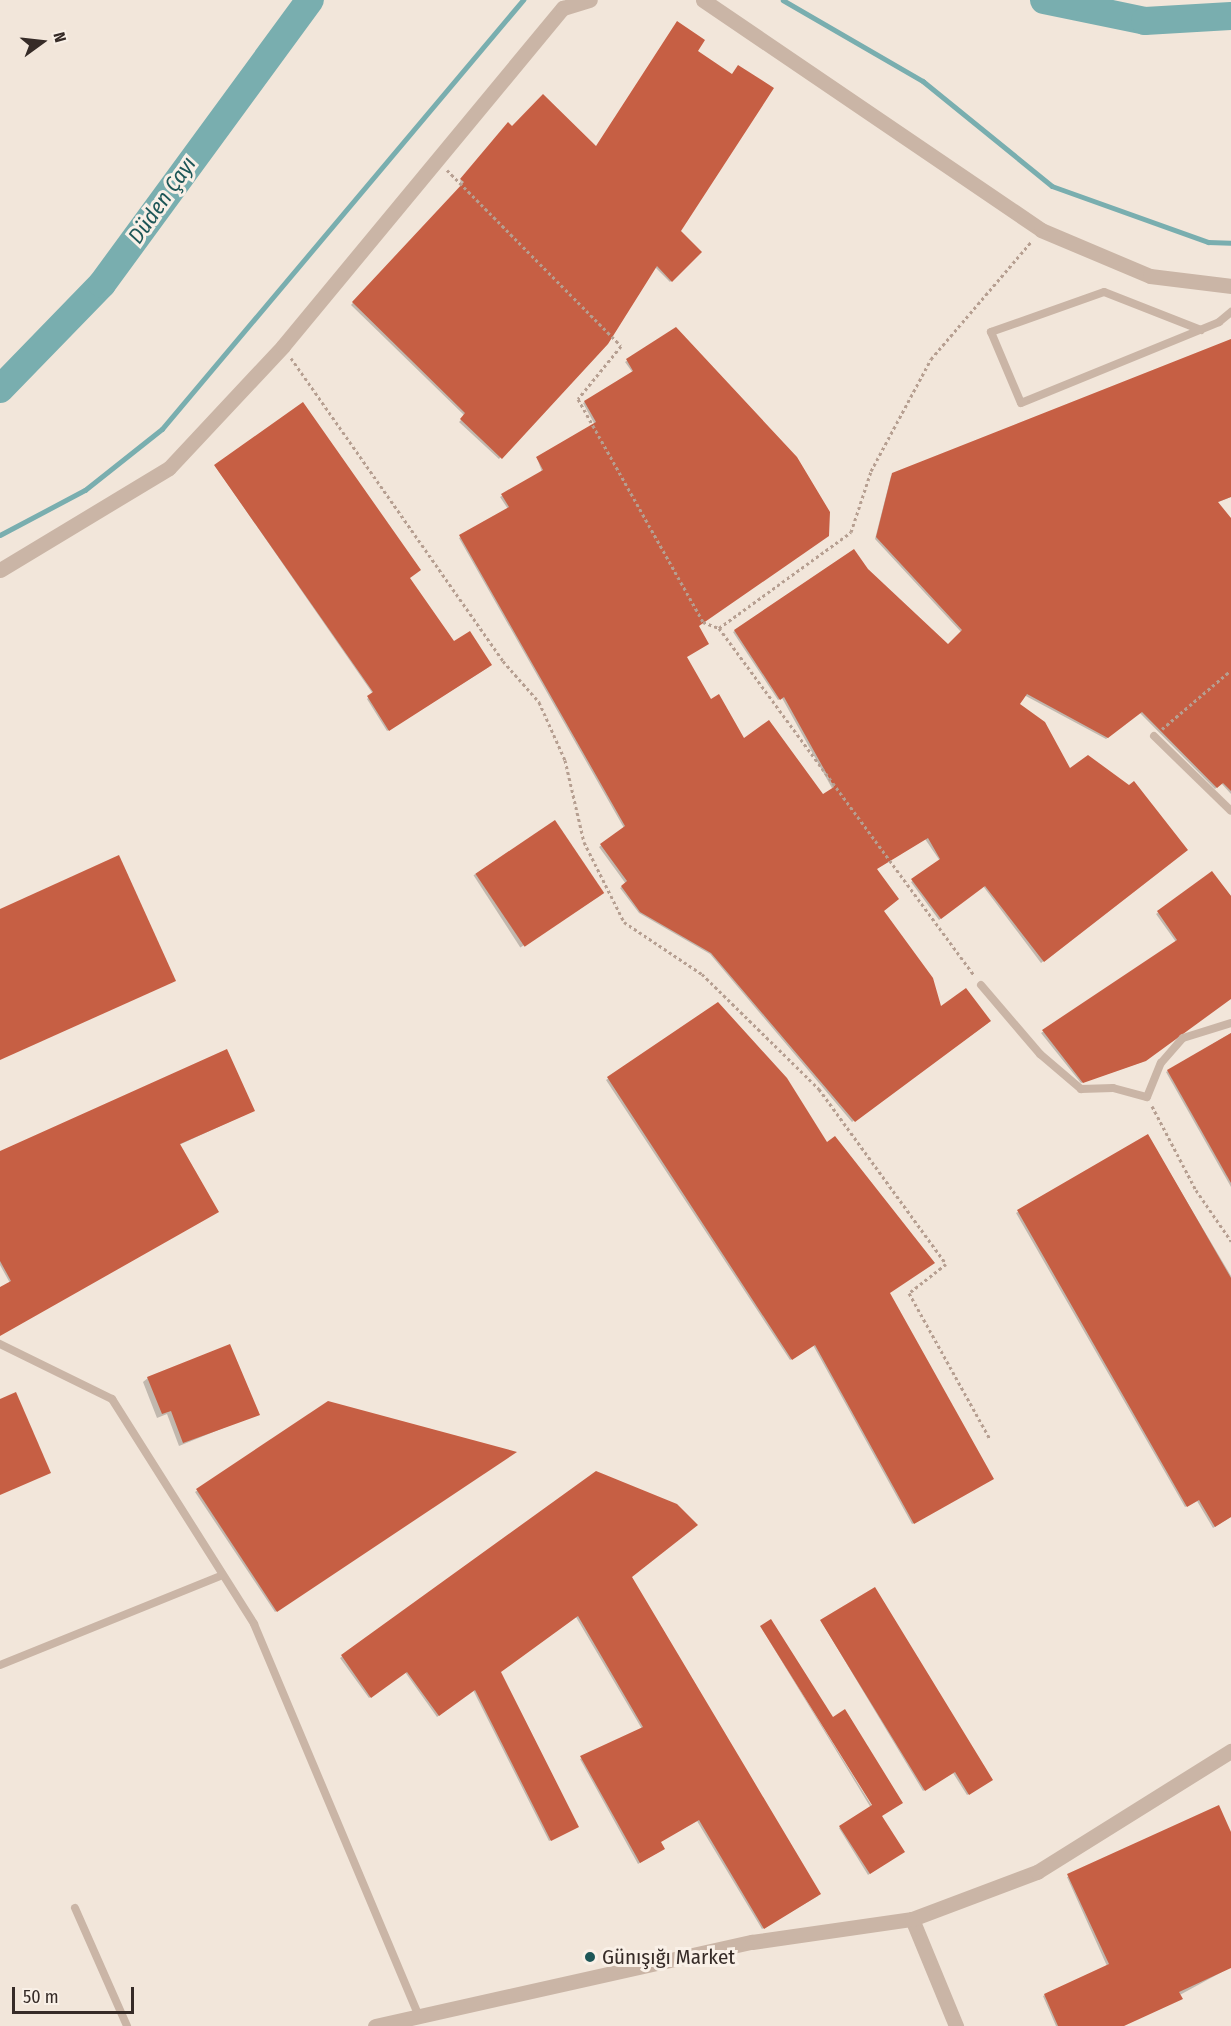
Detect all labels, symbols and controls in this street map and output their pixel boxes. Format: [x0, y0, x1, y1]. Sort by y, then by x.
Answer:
north arrow [12, 12, 72, 72]
text: N [49, 30, 70, 44]
water label: Düden Çayı [122, 151, 202, 249]
place label: Günışığı Market [602, 1944, 735, 1970]
marker: Günışığı Market [583, 1950, 597, 1964]
scale bar [15, 1975, 136, 2013]
text: 50 m [23, 1986, 59, 2008]

